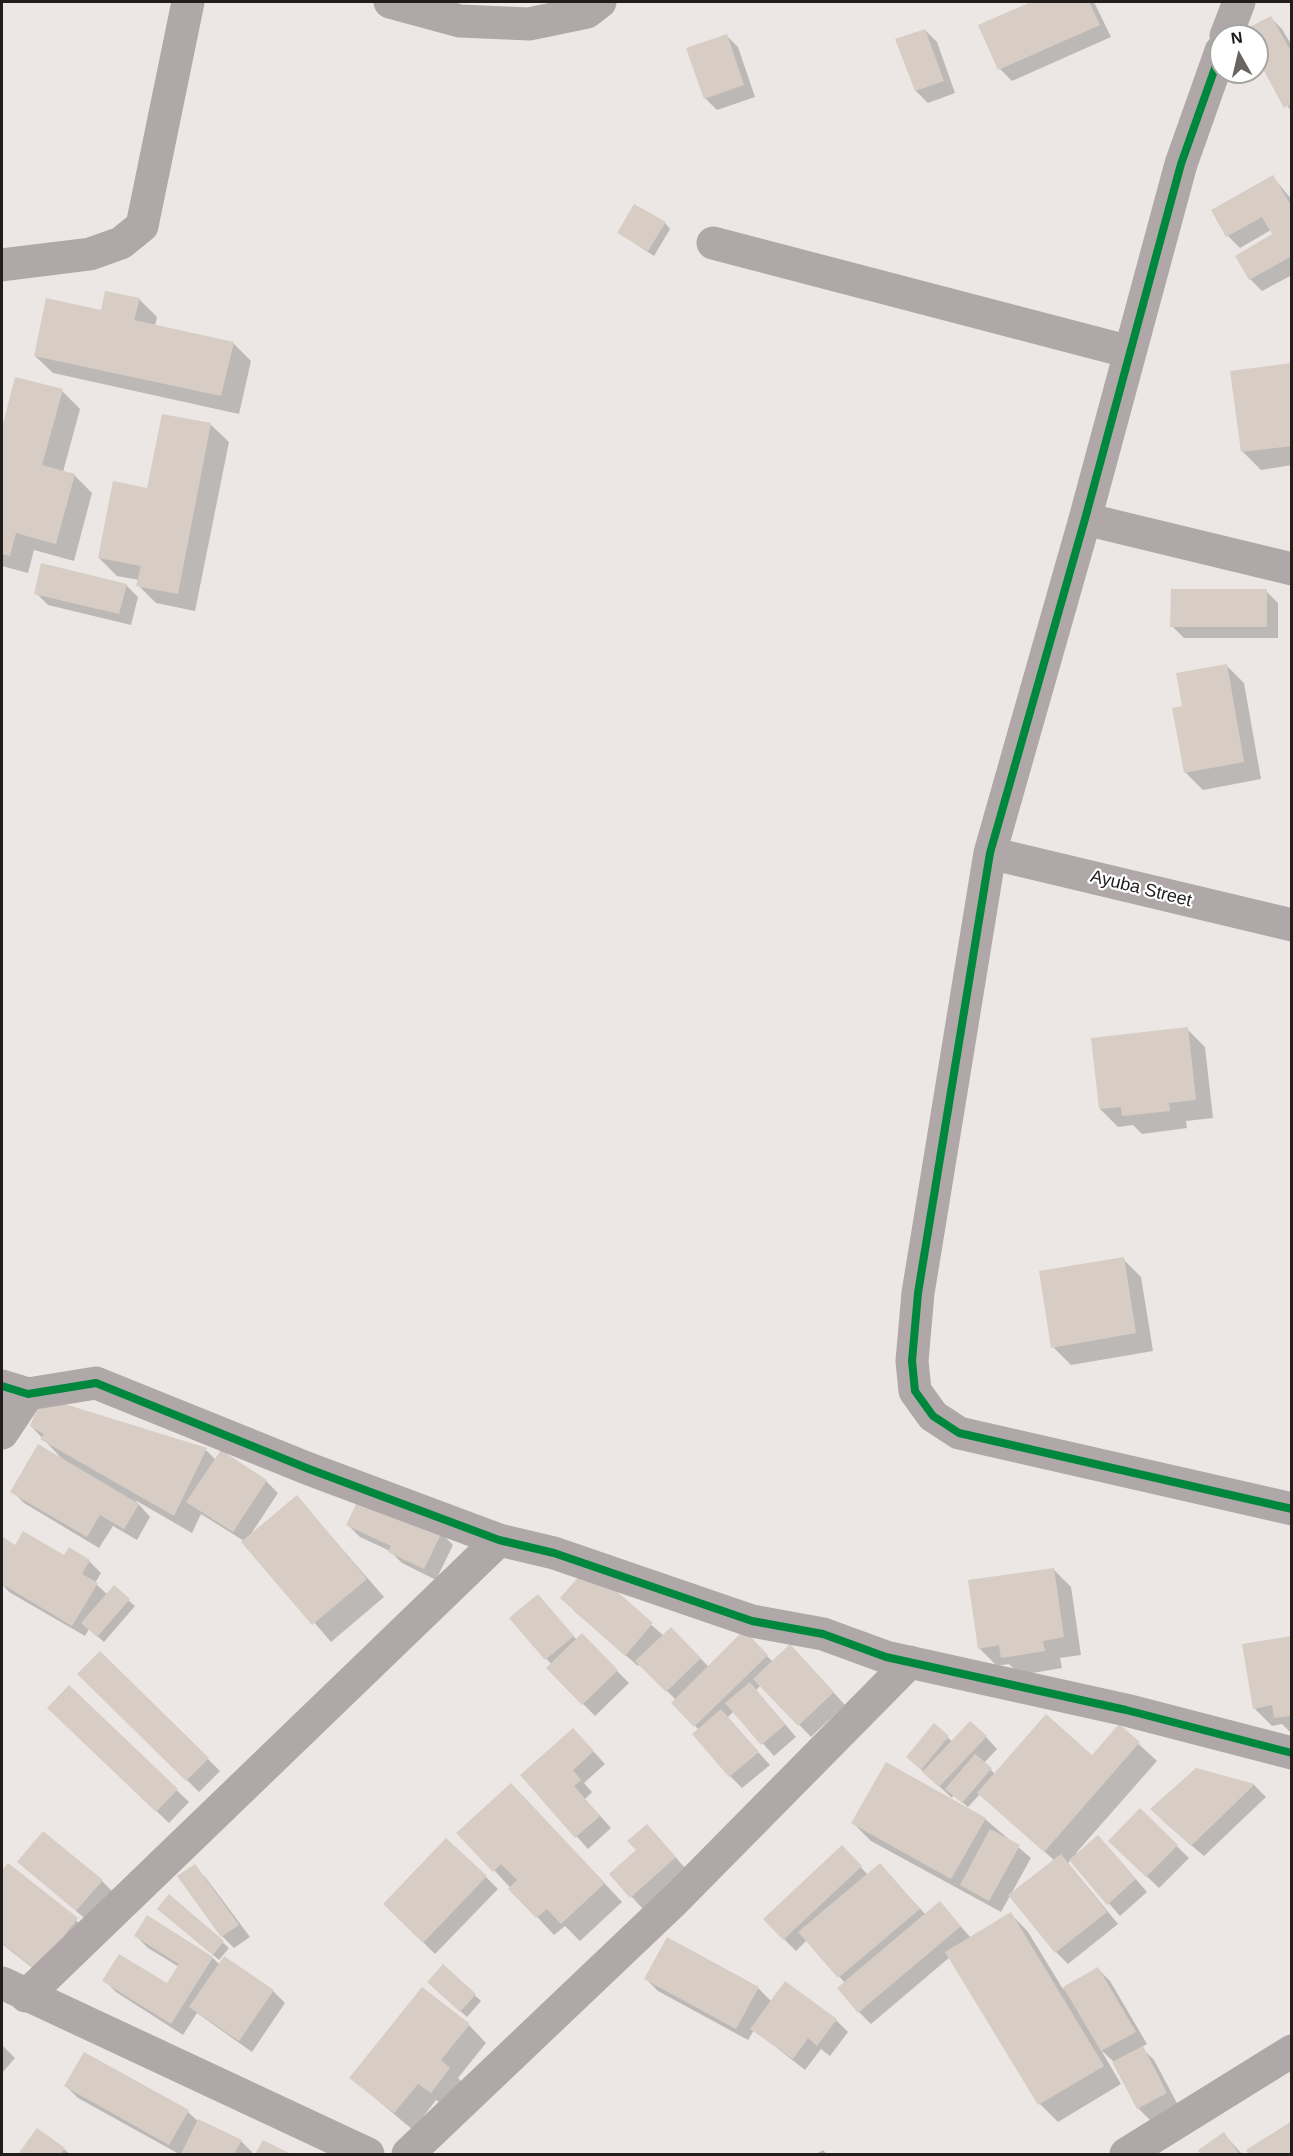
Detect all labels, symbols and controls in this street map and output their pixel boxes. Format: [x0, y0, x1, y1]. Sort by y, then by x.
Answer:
north arrow [1209, 24, 1269, 84]
text: N [1230, 28, 1244, 47]
street label: Ayuba Street [1088, 866, 1194, 912]

